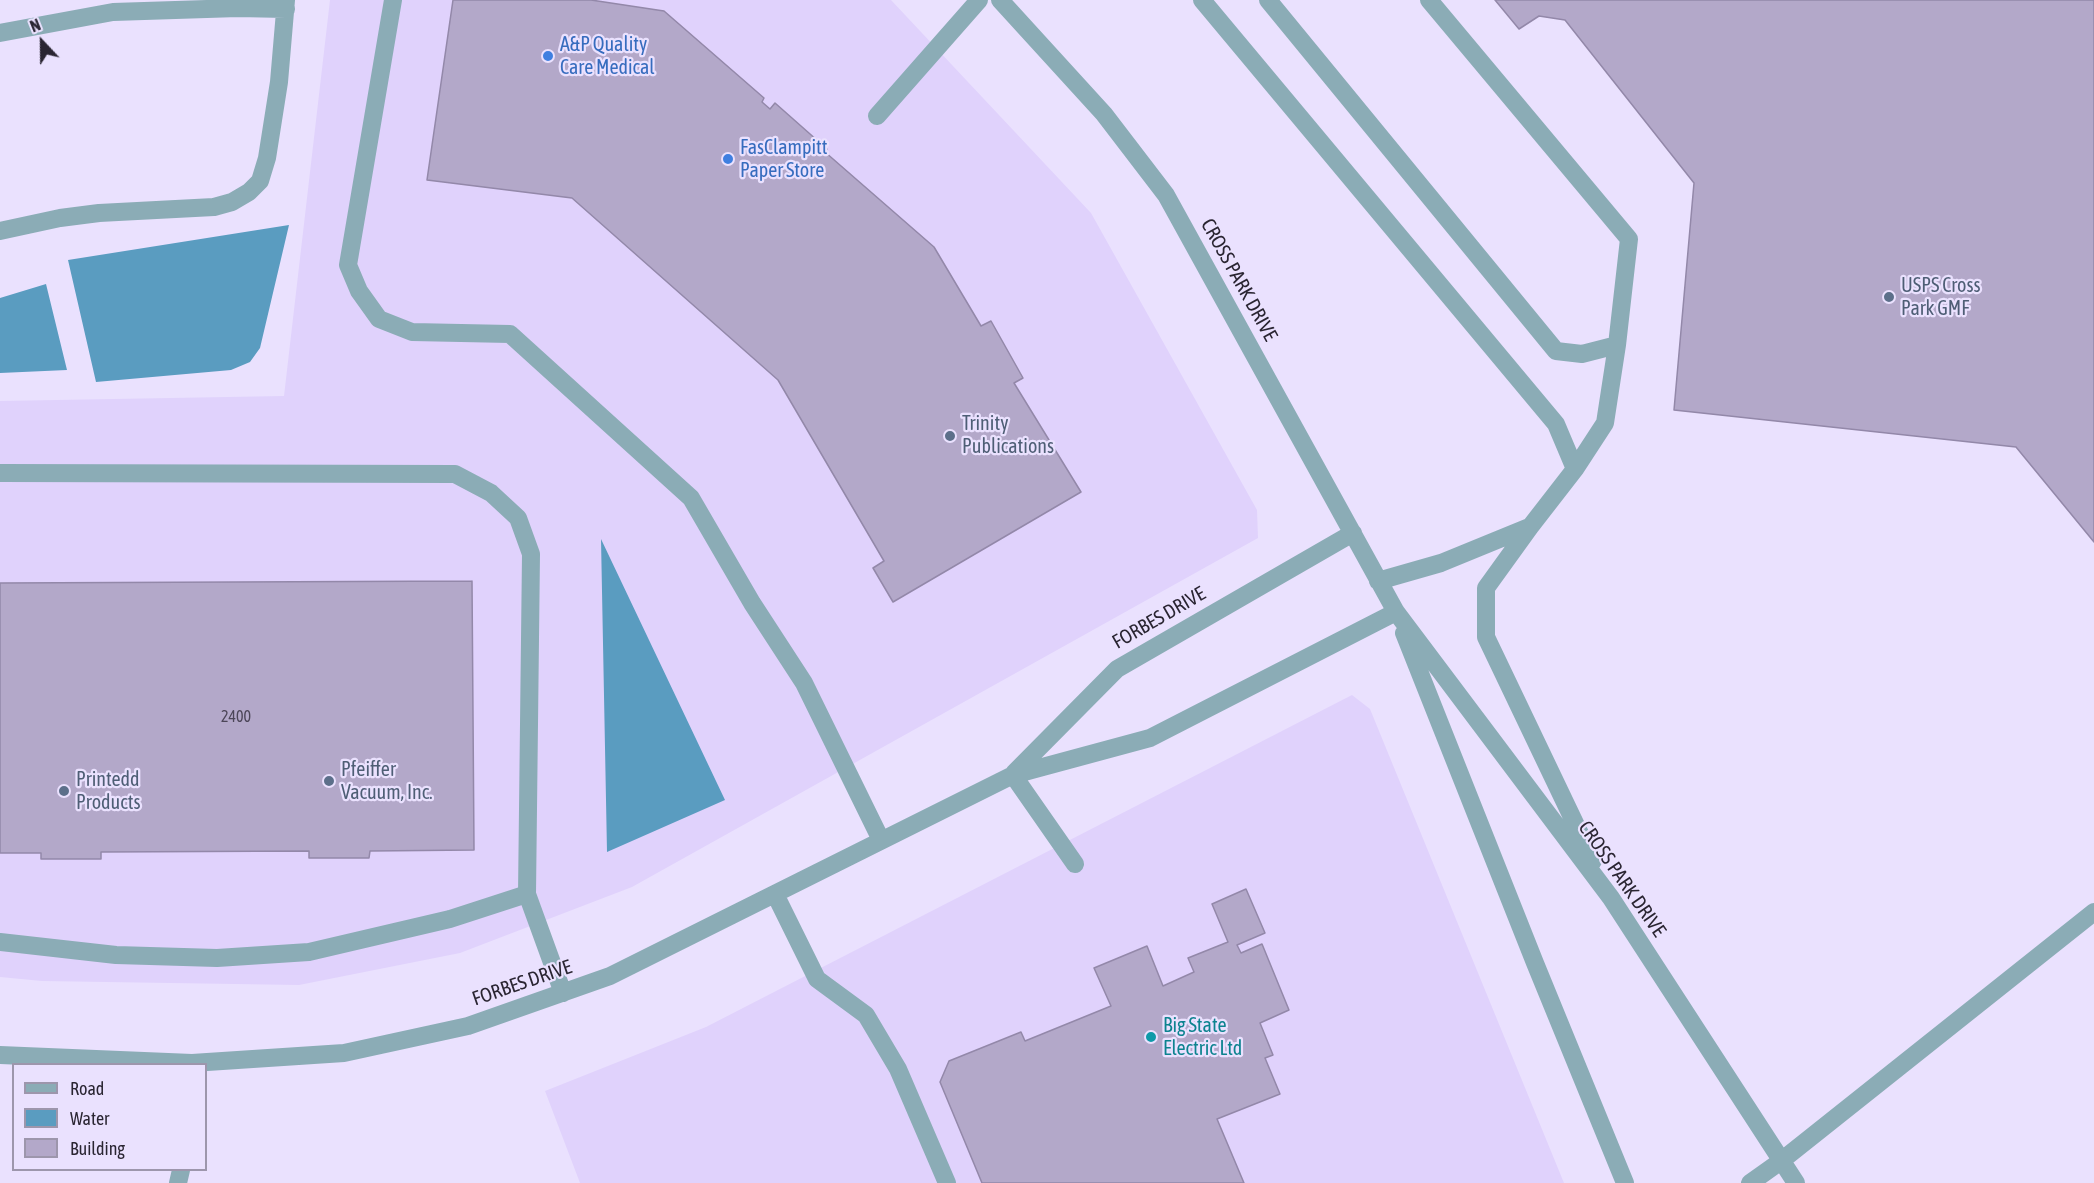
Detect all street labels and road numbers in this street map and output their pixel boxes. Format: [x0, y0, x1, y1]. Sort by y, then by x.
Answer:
street label: CROSS PARK DRIVE [1196, 215, 1282, 345]
street label: FORBES DRIVE [1108, 582, 1210, 654]
street label: CROSS PARK DRIVE [1573, 816, 1671, 942]
street label: FORBES DRIVE [469, 955, 575, 1011]

